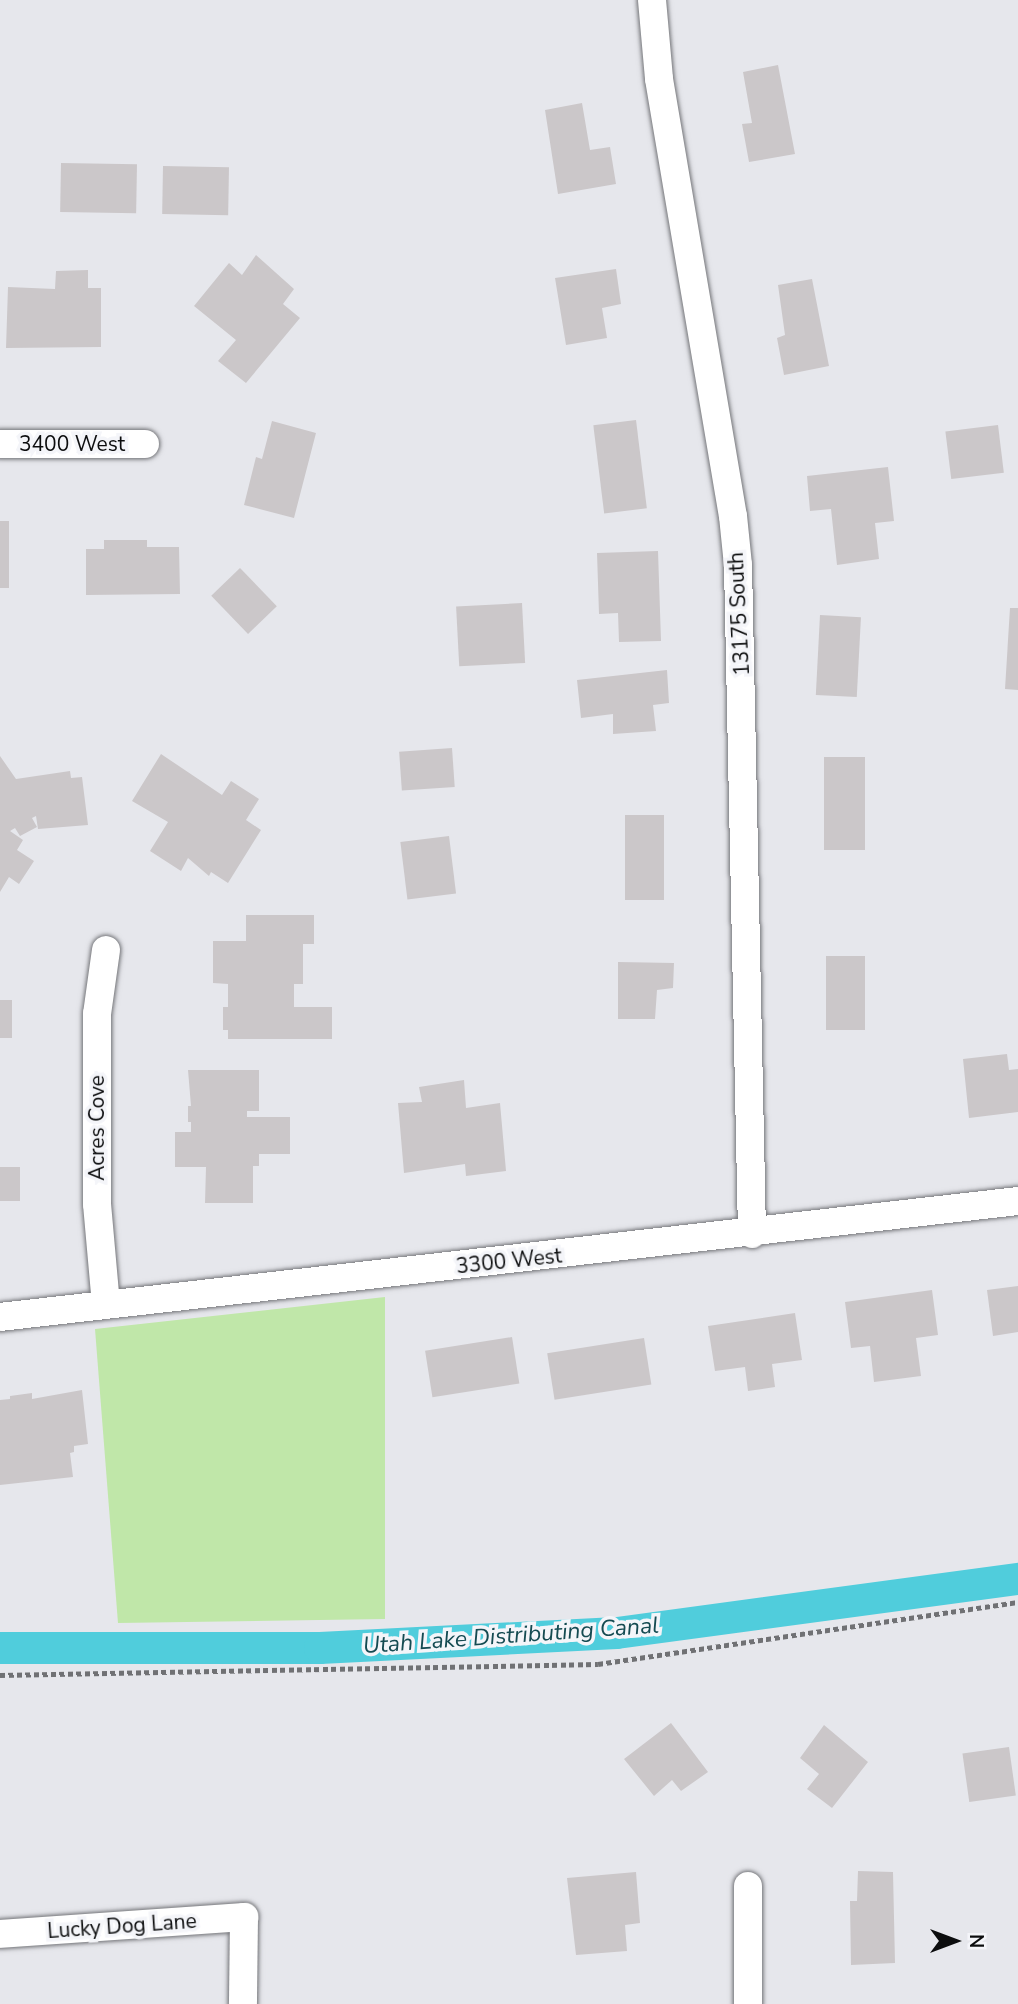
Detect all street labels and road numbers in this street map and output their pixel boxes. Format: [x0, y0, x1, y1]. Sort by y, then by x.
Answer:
street label: 3400 West [19, 431, 125, 457]
street label: 13175 South [723, 551, 755, 677]
street label: Acres Cove [84, 1075, 110, 1181]
street label: 3300 West [455, 1243, 563, 1279]
street label: Lucky Dog Lane [46, 1908, 198, 1944]

